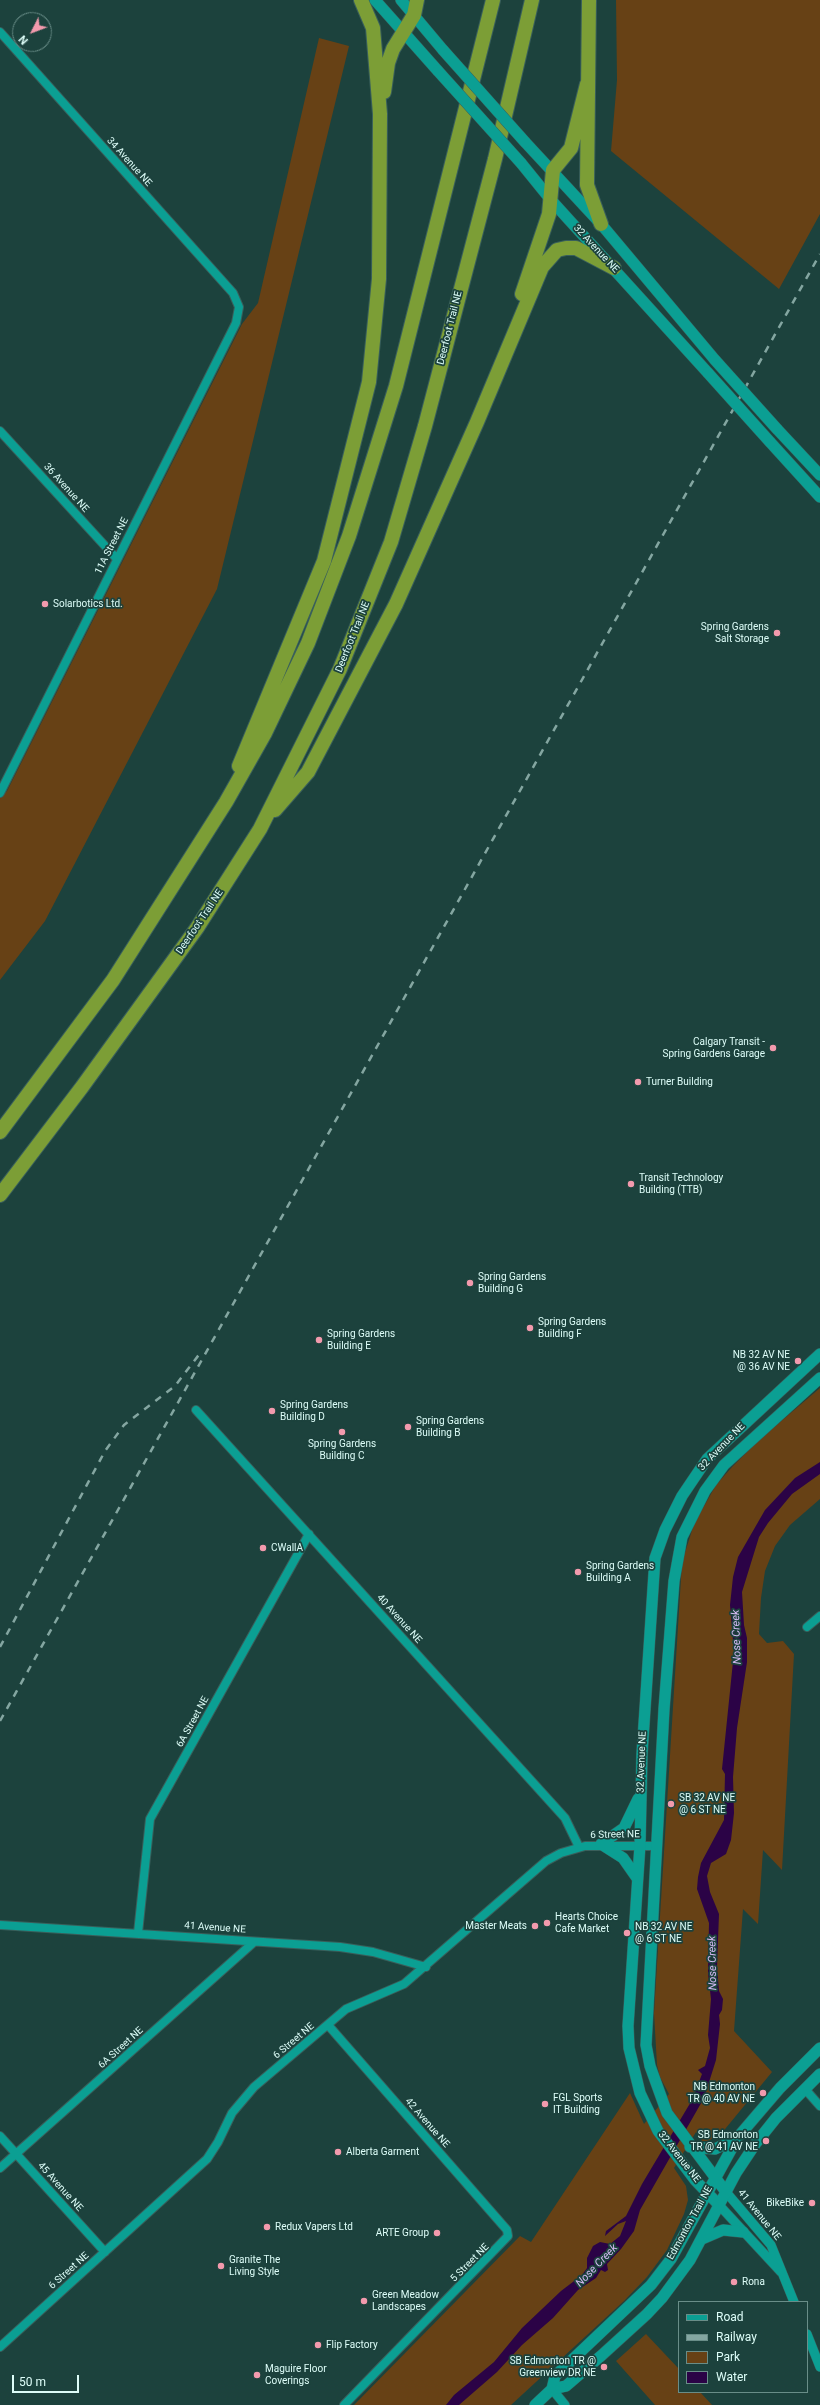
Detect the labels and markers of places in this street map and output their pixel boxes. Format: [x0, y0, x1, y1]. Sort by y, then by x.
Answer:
place label: Solarbotics Ltd. [53, 598, 123, 610]
marker: Solarbotics Ltd. [40, 599, 50, 609]
place label: Spring Gardens Salt Storage [701, 621, 769, 644]
marker: Spring Gardens Salt Storage [772, 628, 782, 638]
place label: Calgary Transit - Spring Gardens Garage [663, 1036, 765, 1060]
marker: Calgary Transit - Spring Gardens Garage [768, 1043, 778, 1053]
place label: Turner Building [646, 1076, 713, 1088]
marker: Turner Building [633, 1077, 643, 1087]
place label: Transit Technology Building (TTB) [639, 1172, 723, 1196]
marker: Transit Technology Building (TTB) [626, 1179, 636, 1189]
place label: Spring Gardens Building G [478, 1271, 546, 1294]
marker: Spring Gardens Building G [465, 1278, 475, 1288]
place label: Spring Gardens Building F [538, 1316, 606, 1340]
marker: Spring Gardens Building F [525, 1323, 535, 1333]
place label: Spring Gardens Building E [327, 1328, 395, 1352]
marker: Spring Gardens Building E [314, 1335, 324, 1345]
place label: NB 32 AV NE @ 36 AV NE [733, 1349, 790, 1372]
marker: NB 32 AV NE @ 36 AV NE [793, 1356, 803, 1366]
place label: Spring Gardens Building D [280, 1399, 348, 1422]
marker: Spring Gardens Building D [267, 1406, 277, 1416]
place label: Spring Gardens Building B [416, 1415, 484, 1438]
marker: Spring Gardens Building B [403, 1422, 413, 1432]
marker: Spring Gardens Building C [337, 1427, 347, 1437]
place label: Spring Gardens Building C [308, 1438, 376, 1462]
place label: CWallA [271, 1542, 303, 1554]
marker: CWallA [258, 1543, 268, 1553]
place label: Spring Gardens Building A [586, 1560, 654, 1584]
marker: Spring Gardens Building A [573, 1567, 583, 1577]
place label: SB 32 AV NE @ 6 ST NE [679, 1792, 735, 1816]
marker: SB 32 AV NE @ 6 ST NE [666, 1799, 676, 1809]
place label: Hearts Choice Cafe Market [555, 1911, 618, 1934]
marker: Hearts Choice Cafe Market [542, 1918, 552, 1928]
place label: Master Meats [465, 1920, 527, 1932]
marker: Master Meats [530, 1921, 540, 1931]
place label: NB 32 AV NE @ 6 ST NE [635, 1921, 692, 1944]
marker: NB 32 AV NE @ 6 ST NE [622, 1928, 632, 1938]
place label: NB Edmonton TR @ 40 AV NE [687, 2081, 755, 2104]
marker: NB Edmonton TR @ 40 AV NE [758, 2088, 768, 2098]
place label: FGL Sports IT Building [553, 2092, 603, 2116]
marker: FGL Sports IT Building [540, 2099, 550, 2109]
place label: SB Edmonton TR @ 41 AV NE [690, 2129, 758, 2152]
marker: SB Edmonton TR @ 41 AV NE [761, 2136, 771, 2146]
place label: Alberta Garment [346, 2146, 419, 2158]
marker: Alberta Garment [333, 2147, 343, 2157]
place label: BikeBike [766, 2197, 804, 2209]
marker: BikeBike [807, 2198, 817, 2208]
place label: Redux Vapers Ltd [275, 2221, 353, 2233]
marker: Redux Vapers Ltd [262, 2222, 272, 2232]
place label: ARTE Group [376, 2227, 429, 2239]
marker: ARTE Group [432, 2228, 442, 2238]
place label: Granite The Living Style [229, 2254, 280, 2278]
marker: Granite The Living Style [216, 2261, 226, 2271]
place label: Rona [742, 2276, 765, 2288]
marker: Rona [729, 2277, 739, 2287]
place label: Green Meadow Landscapes [372, 2289, 439, 2312]
marker: Green Meadow Landscapes [359, 2296, 369, 2306]
place label: Flip Factory [326, 2339, 378, 2351]
marker: Flip Factory [313, 2340, 323, 2350]
place label: SB Edmonton TR @ Greenview DR NE [510, 2355, 596, 2378]
marker: SB Edmonton TR @ Greenview DR NE [599, 2362, 609, 2372]
place label: Maguire Floor Coverings [265, 2363, 327, 2386]
marker: Maguire Floor Coverings [252, 2370, 262, 2380]

